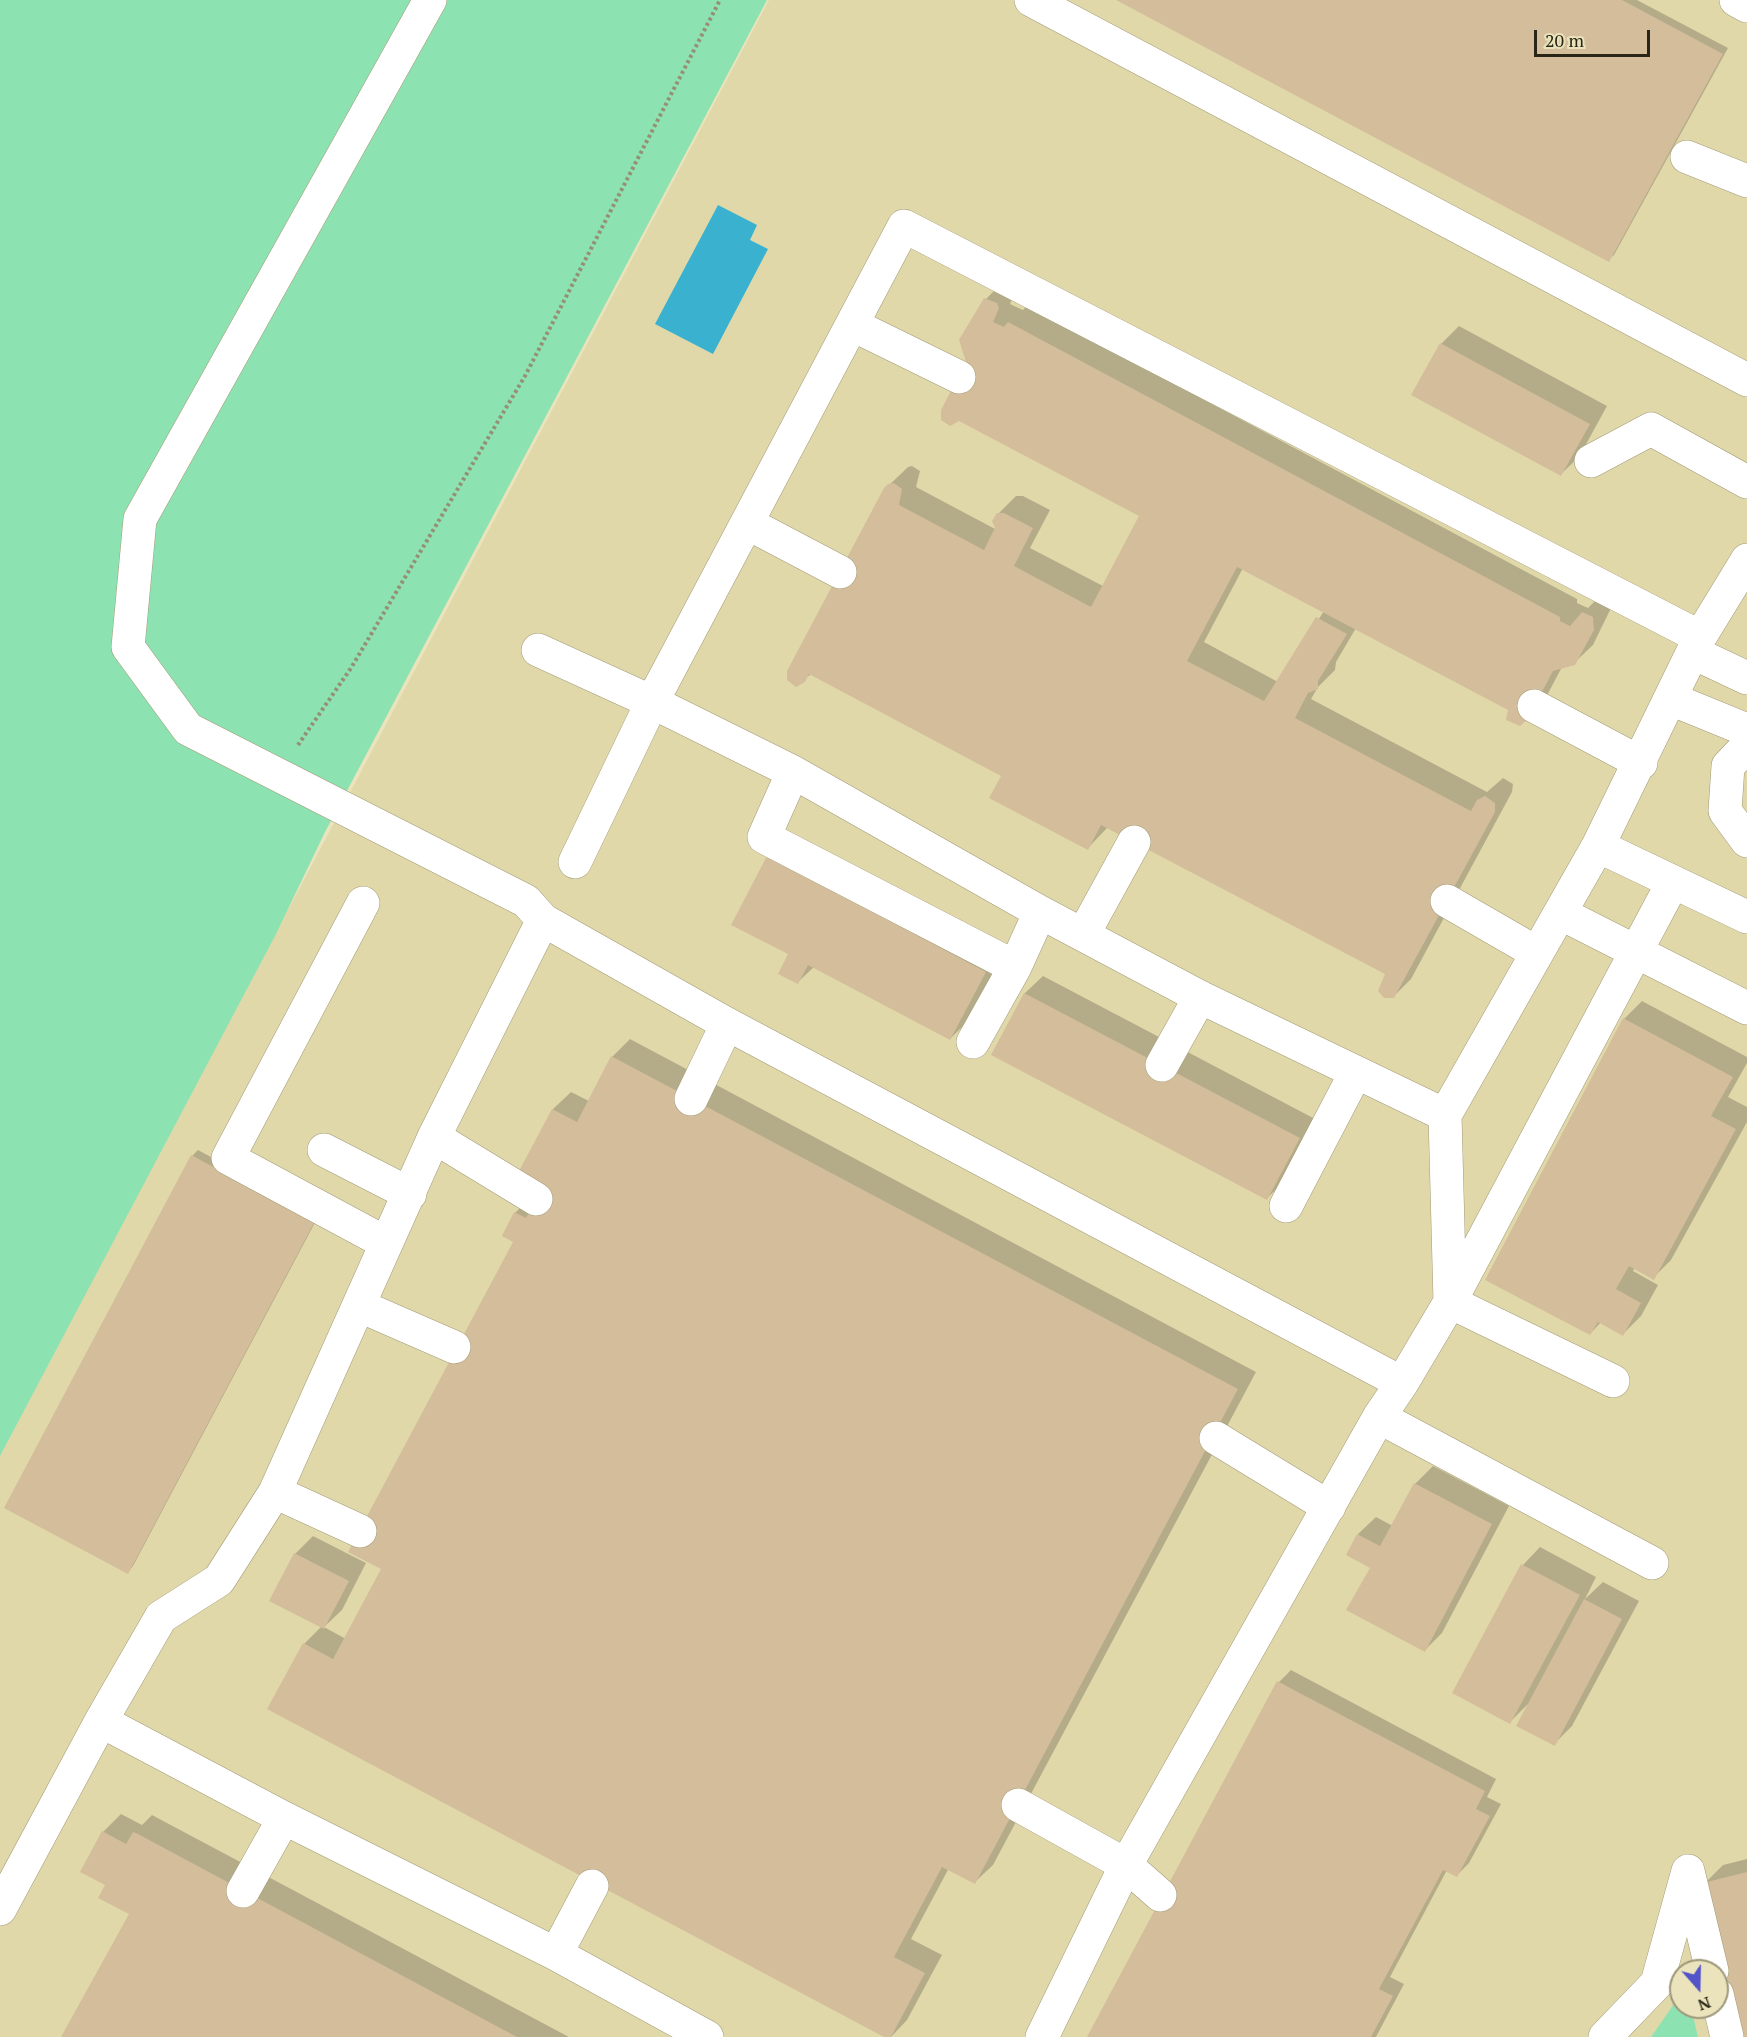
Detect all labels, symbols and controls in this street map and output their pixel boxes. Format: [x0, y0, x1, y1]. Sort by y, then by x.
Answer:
scale bar [1537, 18, 1652, 56]
text: 20 m [1545, 28, 1584, 52]
north arrow [1669, 1959, 1729, 2019]
text: N [1695, 1992, 1714, 2016]

